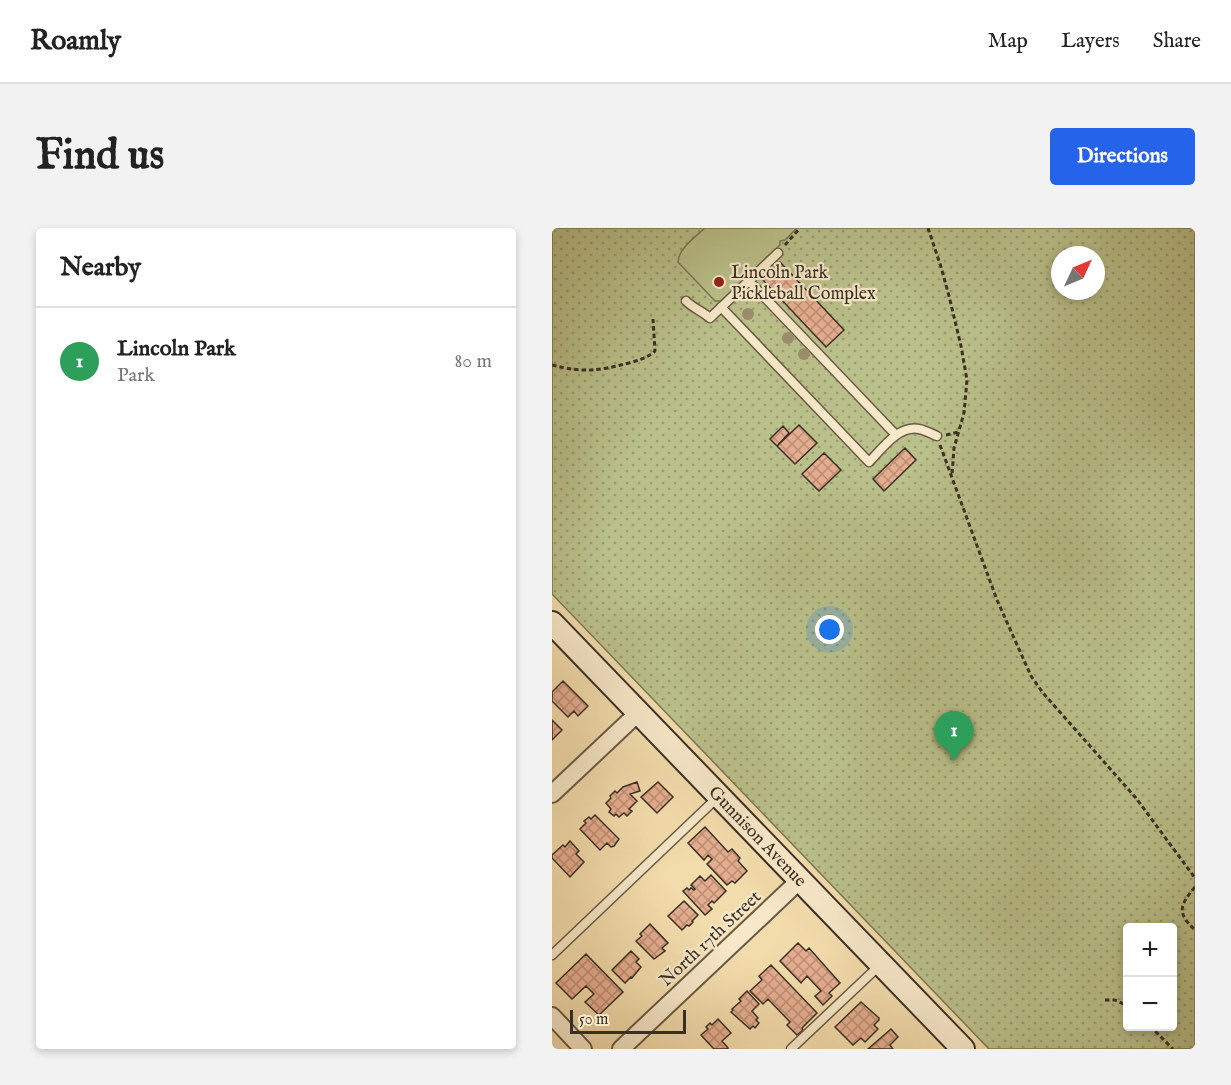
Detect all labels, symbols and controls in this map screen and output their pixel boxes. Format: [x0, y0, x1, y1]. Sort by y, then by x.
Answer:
text: Roamly [30, 24, 121, 59]
text: Map [988, 28, 1028, 55]
text: Layers [1061, 28, 1120, 55]
text: Share [1153, 28, 1201, 55]
button: Directions [1050, 128, 1195, 185]
text: Find us [36, 130, 164, 183]
north arrow [1051, 246, 1105, 300]
text: Nearby [60, 251, 141, 284]
place label: Lincoln Park Pickleball Complex [731, 262, 876, 306]
marker: Lincoln Park Pickleball Complex [712, 275, 726, 289]
text: Lincoln Park [117, 335, 236, 363]
text: 1 [76, 349, 83, 374]
text: 80 m [455, 349, 492, 374]
text: Park [117, 363, 155, 388]
your location [815, 615, 844, 644]
pin: 1 [934, 712, 974, 761]
street label: Gunnison Avenue [703, 782, 811, 893]
street label: North 17th Street [655, 886, 767, 992]
map controls [1123, 923, 1177, 1031]
button: + [1123, 923, 1177, 977]
button: − [1123, 977, 1177, 1031]
scale bar [570, 1007, 686, 1034]
text: 50 m [579, 1010, 608, 1030]

